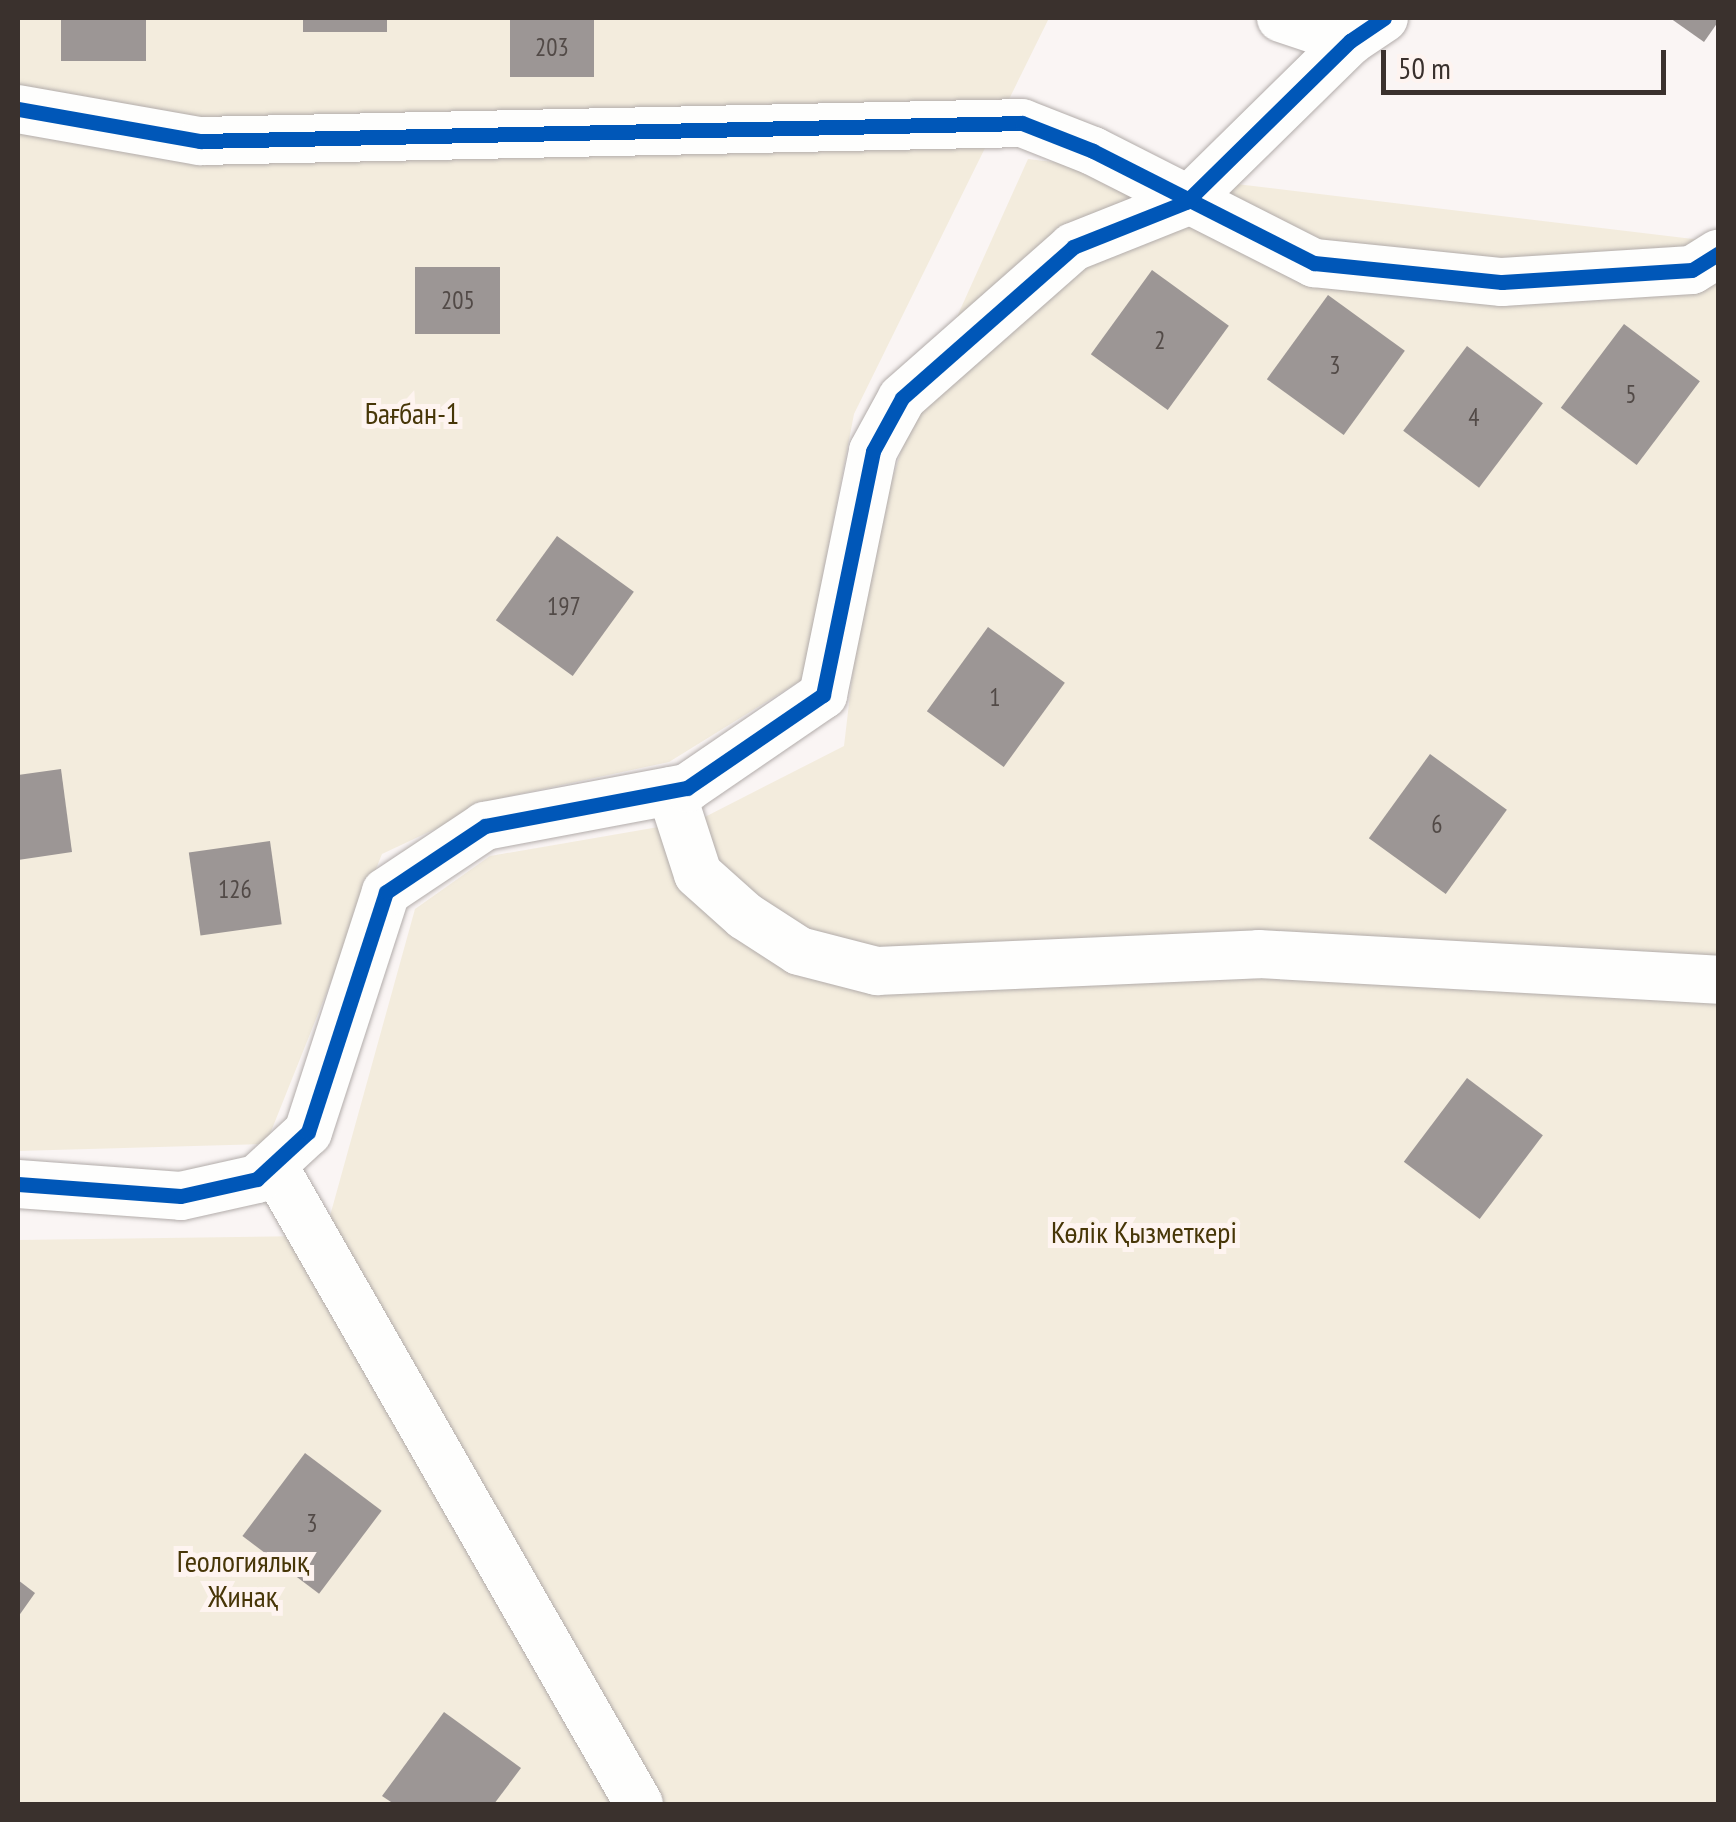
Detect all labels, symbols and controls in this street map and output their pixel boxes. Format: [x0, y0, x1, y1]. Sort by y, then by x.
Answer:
scale bar [1386, 30, 1671, 92]
house number: 203 [535, 32, 569, 62]
text: 50 m [1398, 48, 1451, 87]
house number: 205 [441, 285, 475, 315]
house number: 2 [1154, 325, 1166, 355]
house number: 3 [1329, 350, 1341, 380]
house number: 5 [1625, 379, 1637, 409]
park label: Бағбан-1 [365, 395, 459, 431]
house number: 4 [1468, 402, 1480, 432]
house number: 197 [547, 591, 581, 621]
house number: 1 [989, 682, 1001, 712]
house number: 6 [1431, 809, 1443, 839]
house number: 126 [218, 874, 252, 904]
park label: Көлік Қызметкері [1051, 1214, 1237, 1250]
house number: 3 [306, 1508, 318, 1538]
park label: Геологиялық Жинақ [177, 1543, 309, 1614]

